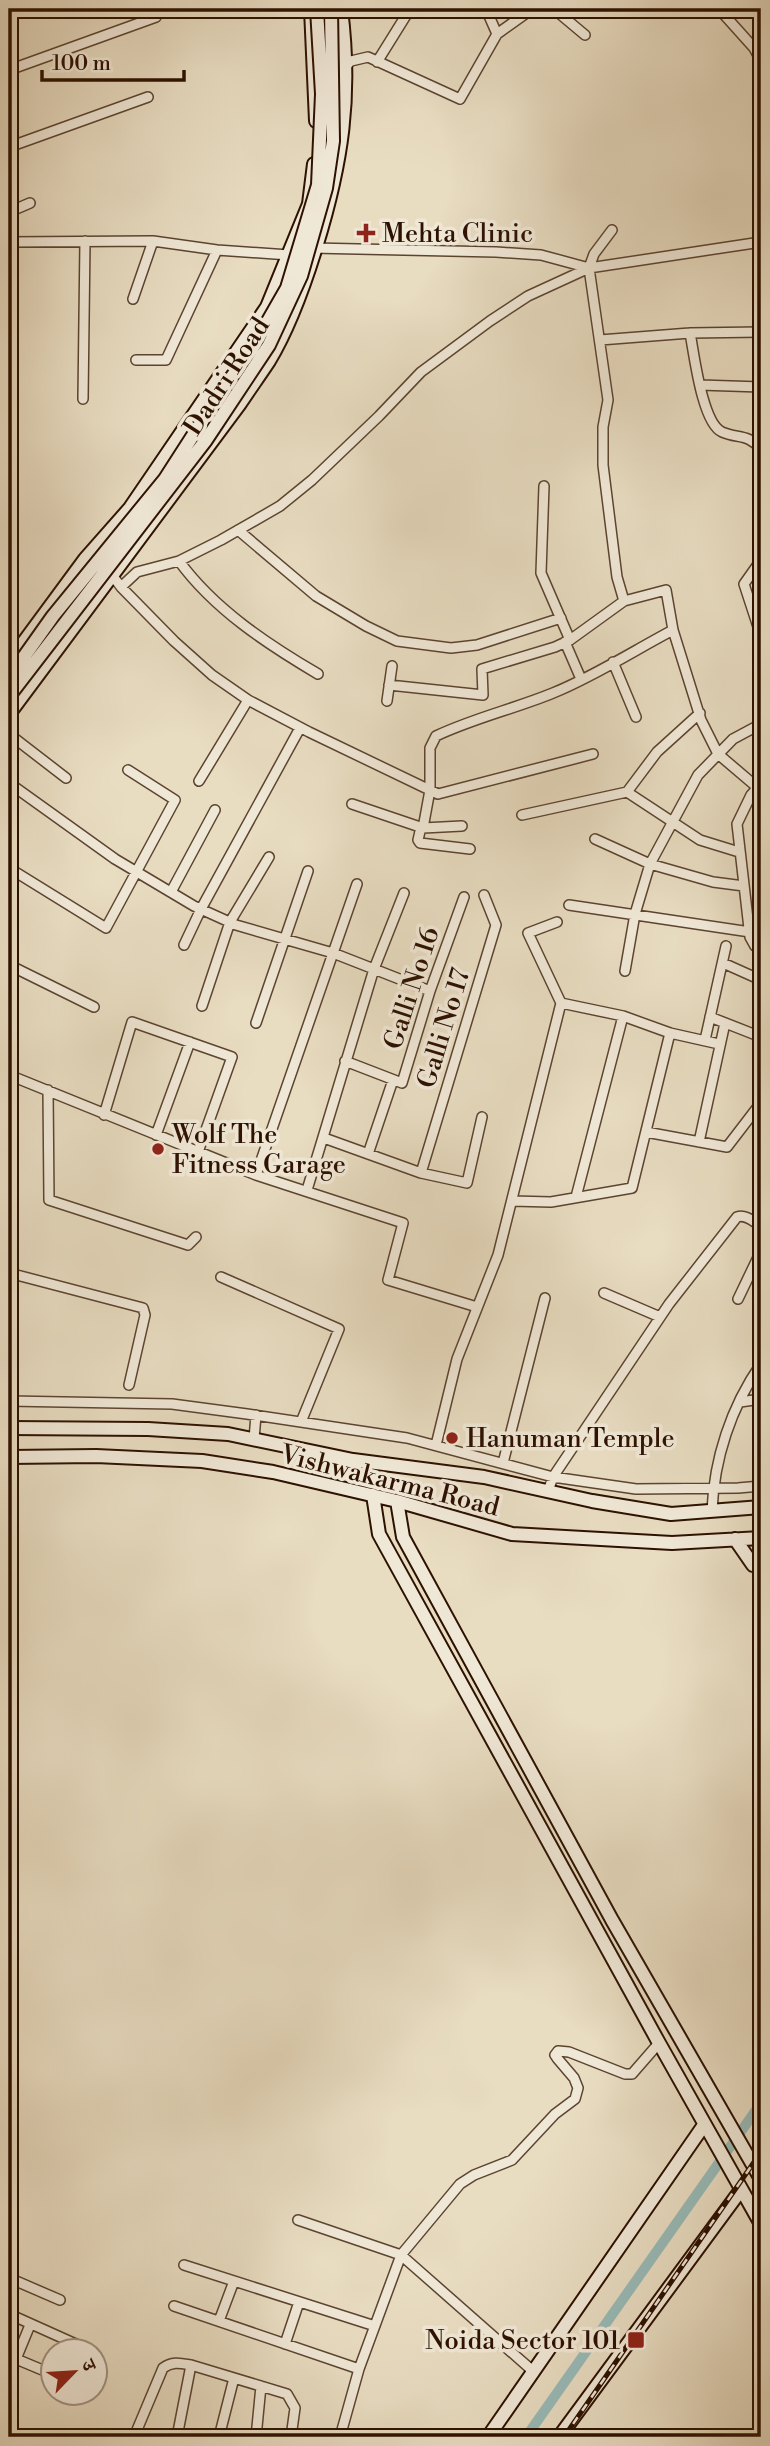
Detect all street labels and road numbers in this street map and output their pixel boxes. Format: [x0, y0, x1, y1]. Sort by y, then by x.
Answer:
street label: Dadri Road [177, 311, 277, 441]
street label: Galli No 16 [377, 923, 447, 1053]
street label: Galli No 17 [411, 965, 477, 1092]
street label: Vishwakarma Road [276, 1438, 503, 1524]

